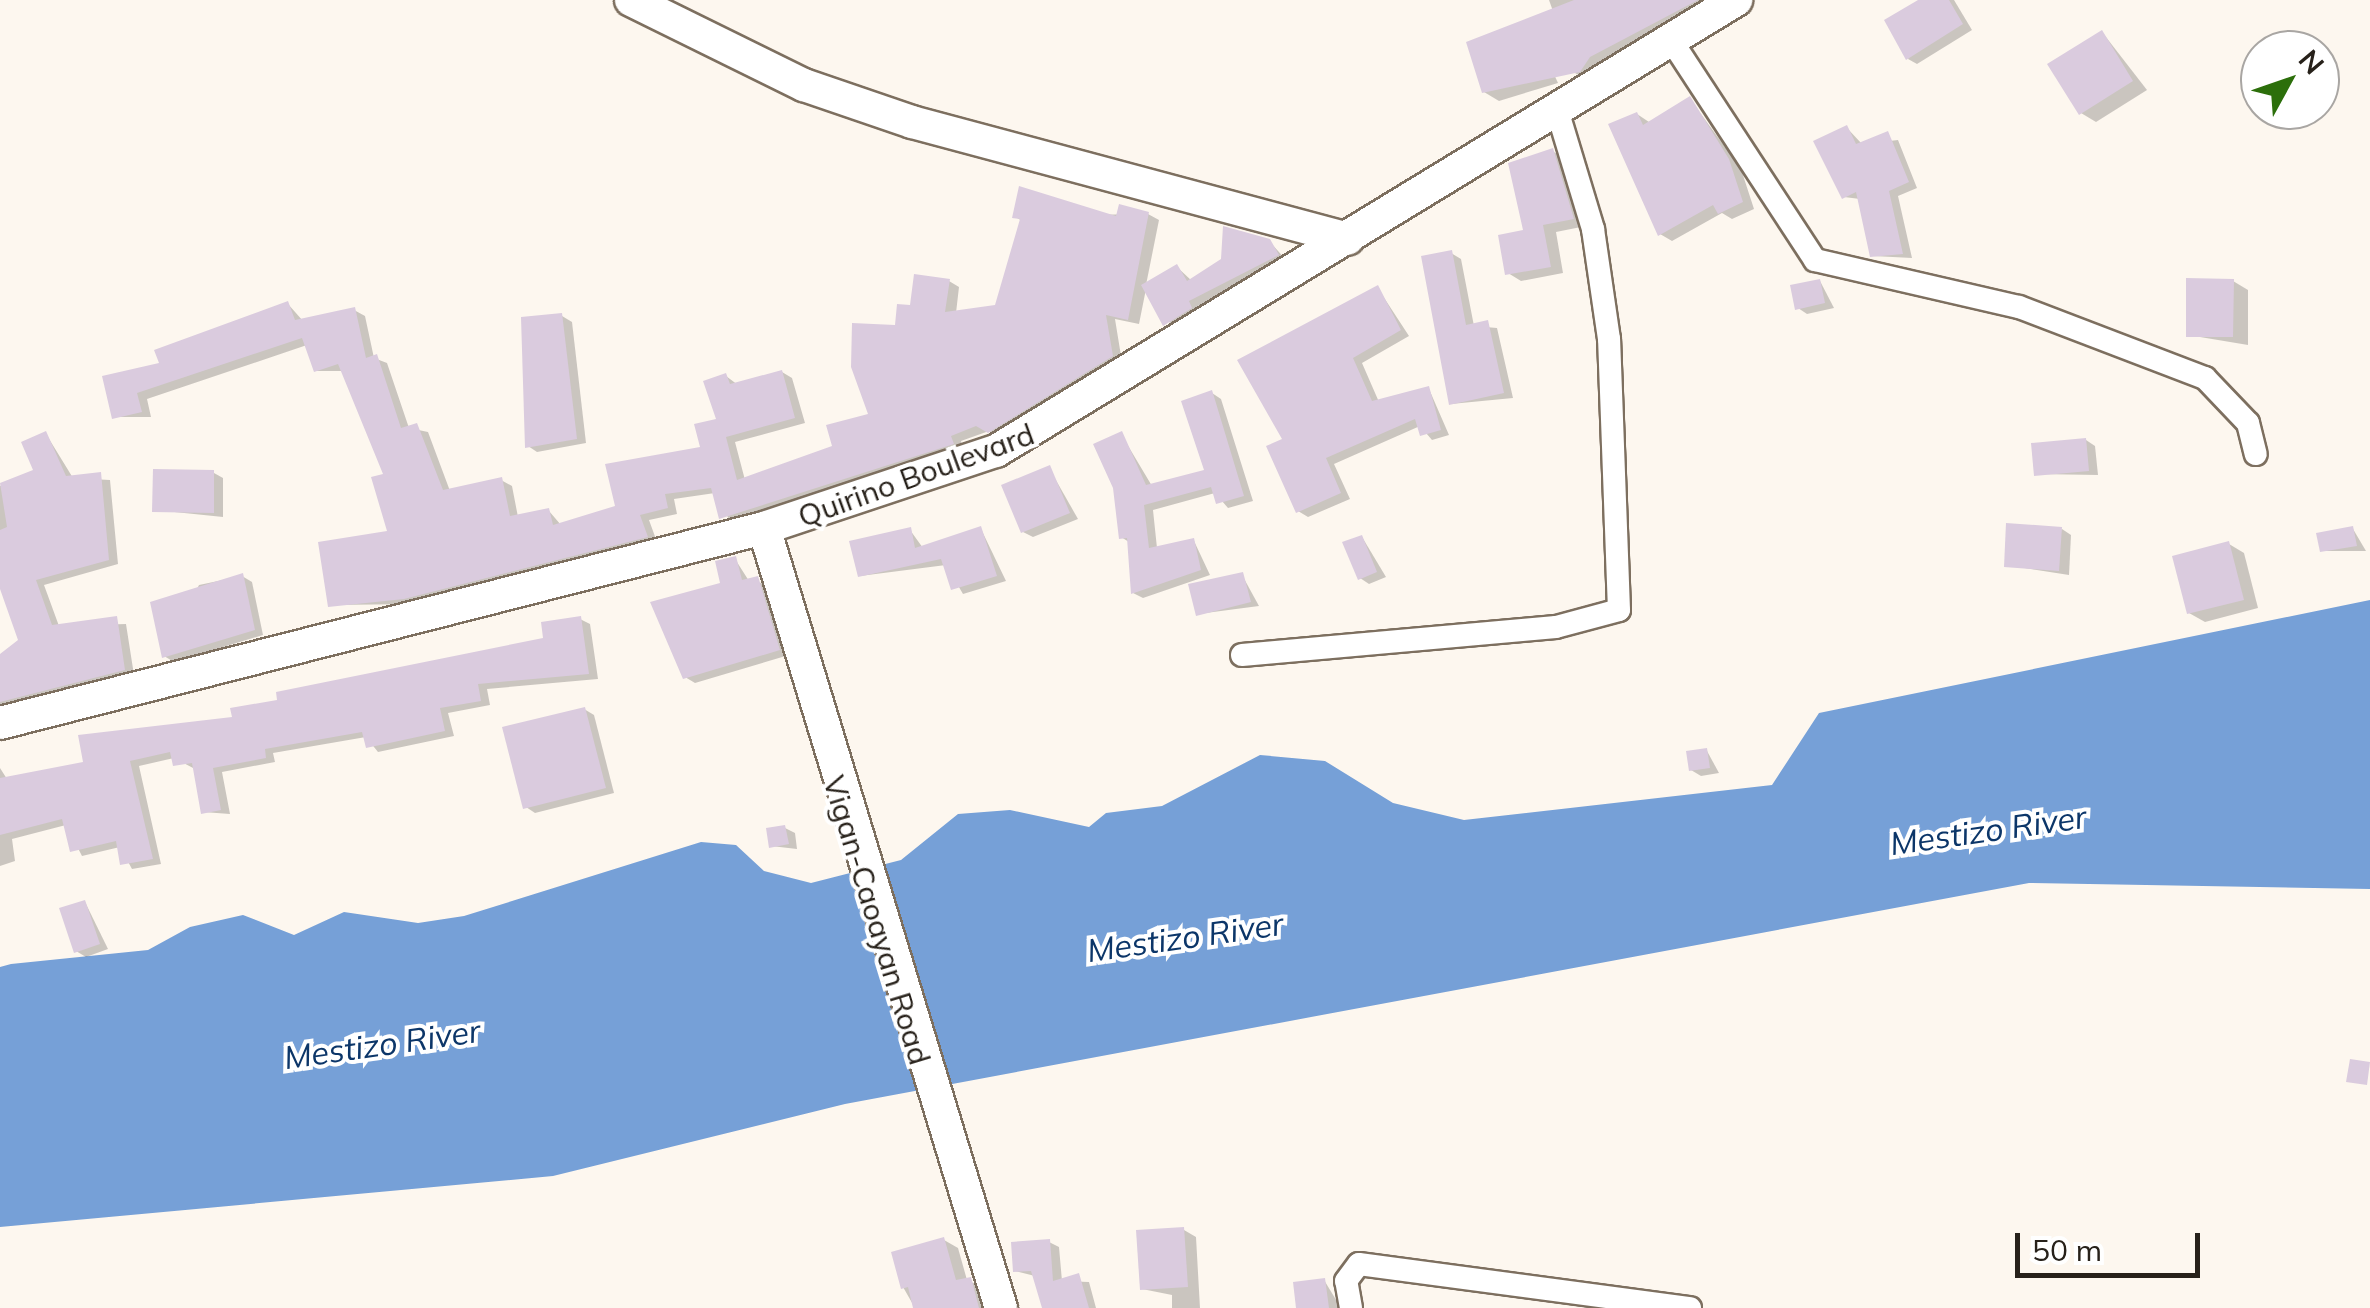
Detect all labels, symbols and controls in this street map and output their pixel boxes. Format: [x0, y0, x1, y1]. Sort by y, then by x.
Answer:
north arrow [2240, 30, 2340, 130]
text: N [2292, 42, 2332, 81]
street label: Quirino Boulevard [793, 416, 1039, 534]
street label: Vigan-Caoayan Road [816, 771, 938, 1069]
water label: Mestizo River [1887, 797, 2089, 863]
water label: Mestizo River [1084, 904, 1286, 970]
water label: Mestizo River [281, 1011, 483, 1077]
scale bar [2020, 1213, 2205, 1275]
text: 50 m [2032, 1231, 2102, 1269]

